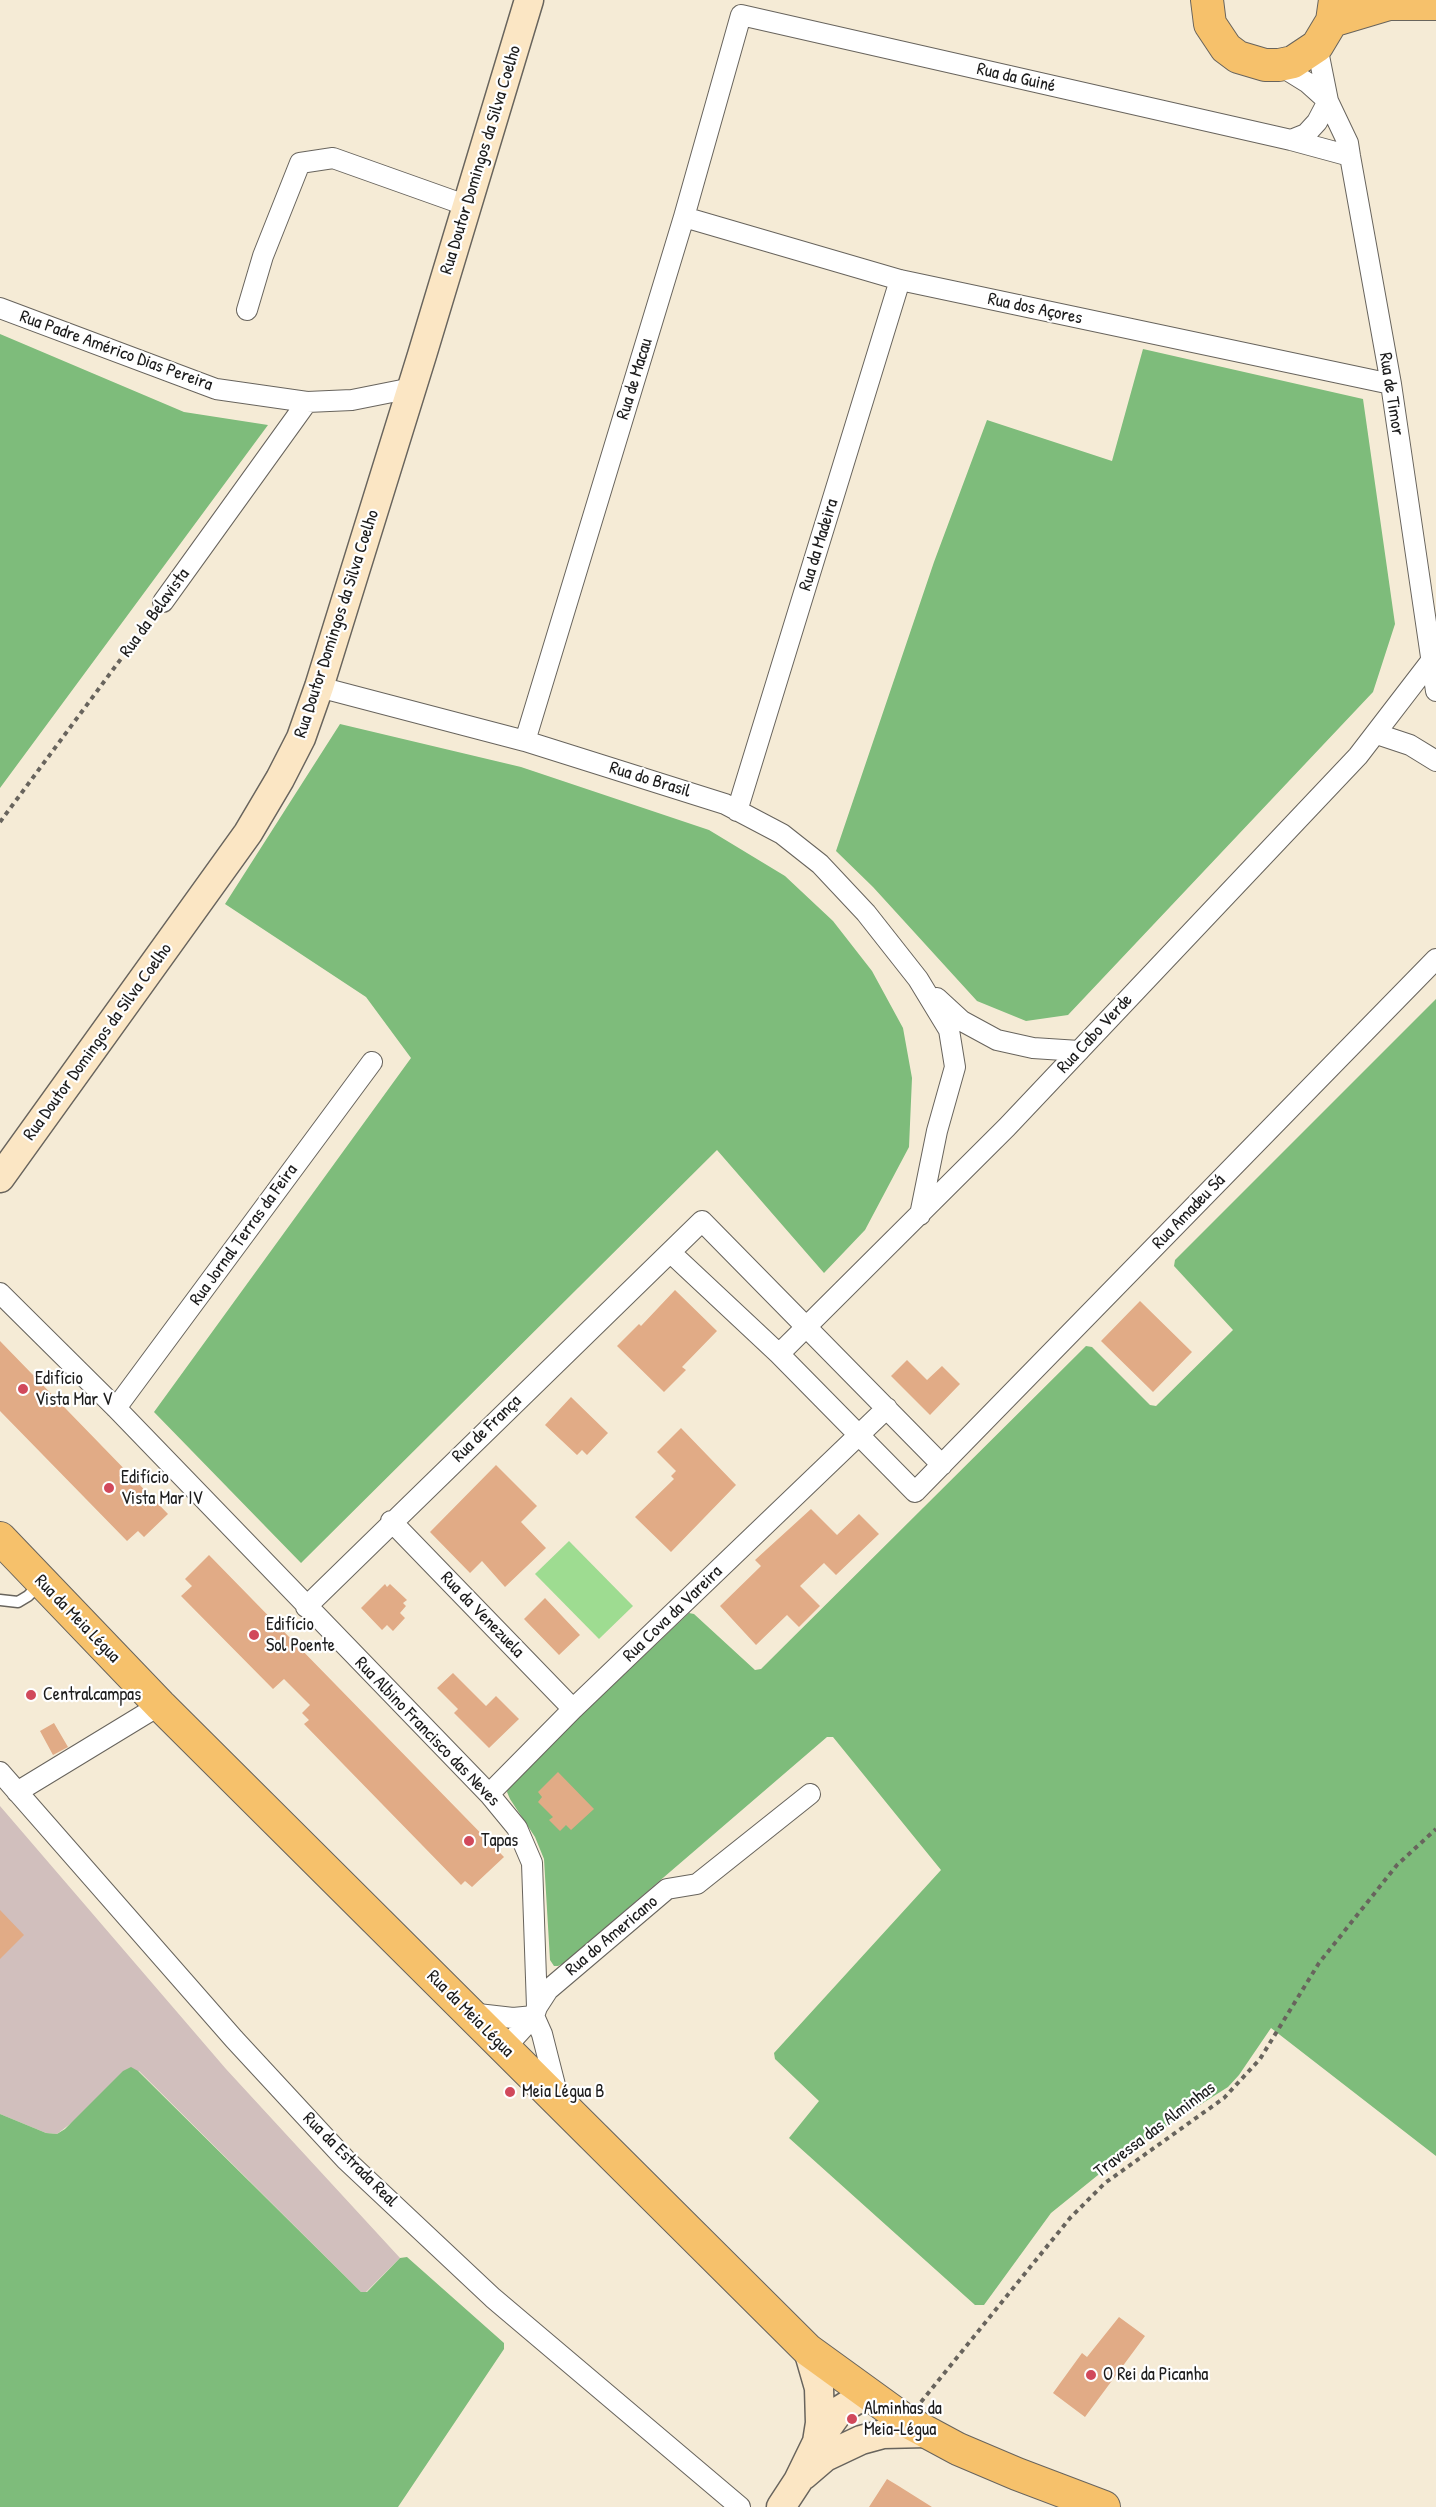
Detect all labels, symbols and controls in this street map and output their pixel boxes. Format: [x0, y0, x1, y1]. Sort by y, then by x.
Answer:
street label: Rua Doutor Domingos da Silva Coelho [436, 43, 526, 277]
street label: Rua da Guiné [975, 58, 1057, 98]
street label: Rua dos Açores [986, 288, 1084, 330]
street label: Rua Padre Américo Dias Pereira [17, 306, 215, 396]
street label: Rua de Macau [612, 336, 658, 422]
street label: Rua de Timor [1374, 351, 1408, 437]
street label: Rua da Madeira [795, 497, 843, 593]
street label: Rua Doutor Domingos da Silva Coelho [290, 507, 384, 741]
street label: Rua da Belavista [116, 564, 194, 662]
street label: Rua do Brasil [607, 757, 693, 803]
street label: Rua Doutor Domingos da Silva Coelho [19, 939, 177, 1145]
street label: Rua Cabo Verde [1053, 990, 1137, 1078]
street label: Rua Jornal Terras da Feira [186, 1160, 302, 1310]
street label: Rua Amadeu Sá [1148, 1170, 1230, 1254]
place label: Edifício Vista Mar V [35, 1368, 112, 1410]
marker: Edifício Vista Mar V [16, 1382, 30, 1396]
street label: Rua de França [448, 1391, 526, 1467]
place label: Edifício Vista Mar IV [121, 1467, 203, 1510]
marker: Edifício Vista Mar IV [102, 1481, 116, 1495]
street label: Rua Cova da Vareira [619, 1561, 727, 1667]
street label: Rua da Venezuela [436, 1567, 528, 1663]
street label: Rua da Meia Légua [30, 1570, 124, 1668]
place label: Edifício Sol Poente [266, 1614, 335, 1656]
marker: Edifício Sol Poente [247, 1628, 261, 1642]
street label: Rua Albino Francisco das Neves [350, 1653, 504, 1811]
place label: Centralcampas [43, 1684, 141, 1706]
marker: Centralcampas [24, 1688, 38, 1702]
place label: Tapas [481, 1830, 518, 1852]
marker: Tapas [462, 1834, 476, 1848]
street label: Rua do Americano [562, 1891, 662, 1981]
street label: Rua da Meia Légua [422, 1966, 518, 2062]
street label: Travessa das Alminhas [1090, 2077, 1220, 2183]
place label: Meia Légua B [522, 2081, 604, 2103]
marker: Meia Légua B [503, 2085, 517, 2099]
street label: Rua da Estrada Real [298, 2108, 402, 2212]
place label: O Rei da Picanha [1103, 2364, 1208, 2386]
marker: O Rei da Picanha [1084, 2368, 1098, 2382]
place label: Alminhas da Meia-Légua [864, 2398, 942, 2440]
marker: Alminhas da Meia-Légua [845, 2412, 859, 2426]

